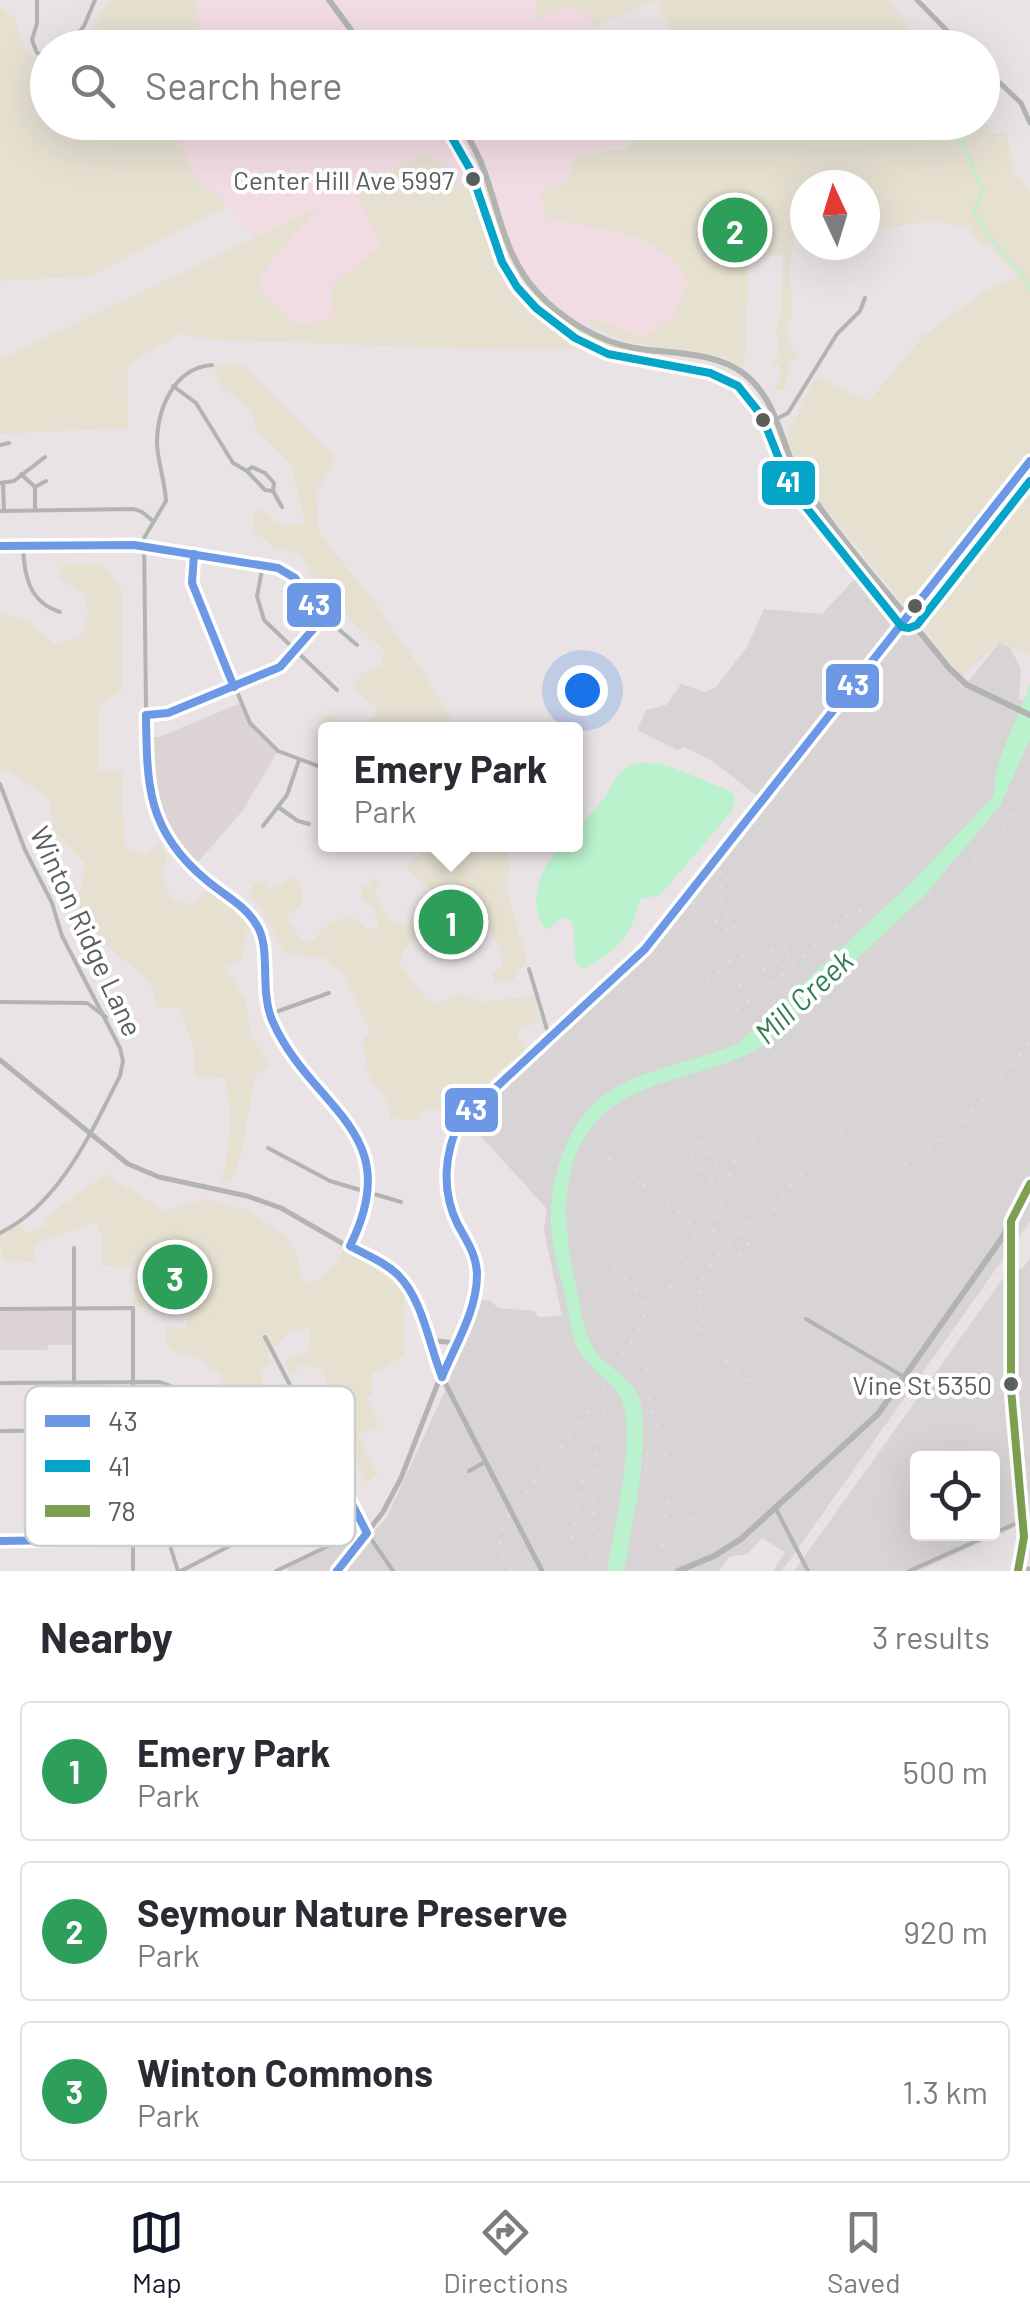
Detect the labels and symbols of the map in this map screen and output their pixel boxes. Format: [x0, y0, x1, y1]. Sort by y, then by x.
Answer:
place label: Center Hill Ave 5997 [233, 164, 454, 195]
marker: Center Hill Ave 5997 [463, 169, 483, 189]
north arrow [790, 170, 880, 260]
pin: 2 [702, 192, 768, 268]
unlabelled marker [753, 410, 773, 430]
line badge: 41 [760, 459, 817, 507]
text: 41 [776, 464, 800, 498]
line badge: 43 [285, 581, 343, 629]
text: 43 [298, 587, 330, 621]
unlabelled marker [905, 596, 925, 616]
line badge: 43 [824, 662, 881, 710]
your location [557, 665, 608, 716]
text: 43 [837, 667, 869, 701]
street label: Winton Ridge Lane [23, 821, 151, 1041]
pin: 1 [418, 884, 484, 960]
water label: Mill Creek [746, 941, 860, 1050]
line badge: 43 [443, 1086, 500, 1134]
text: 43 [455, 1092, 487, 1126]
pin: 3 [142, 1240, 208, 1314]
place label: Vine St 5350 [853, 1369, 992, 1400]
marker: Vine St 5350 [1001, 1374, 1021, 1394]
legend [25, 1386, 355, 1546]
text: 43 [108, 1403, 138, 1437]
text: 41 [108, 1448, 131, 1482]
text: 78 [108, 1493, 136, 1527]

